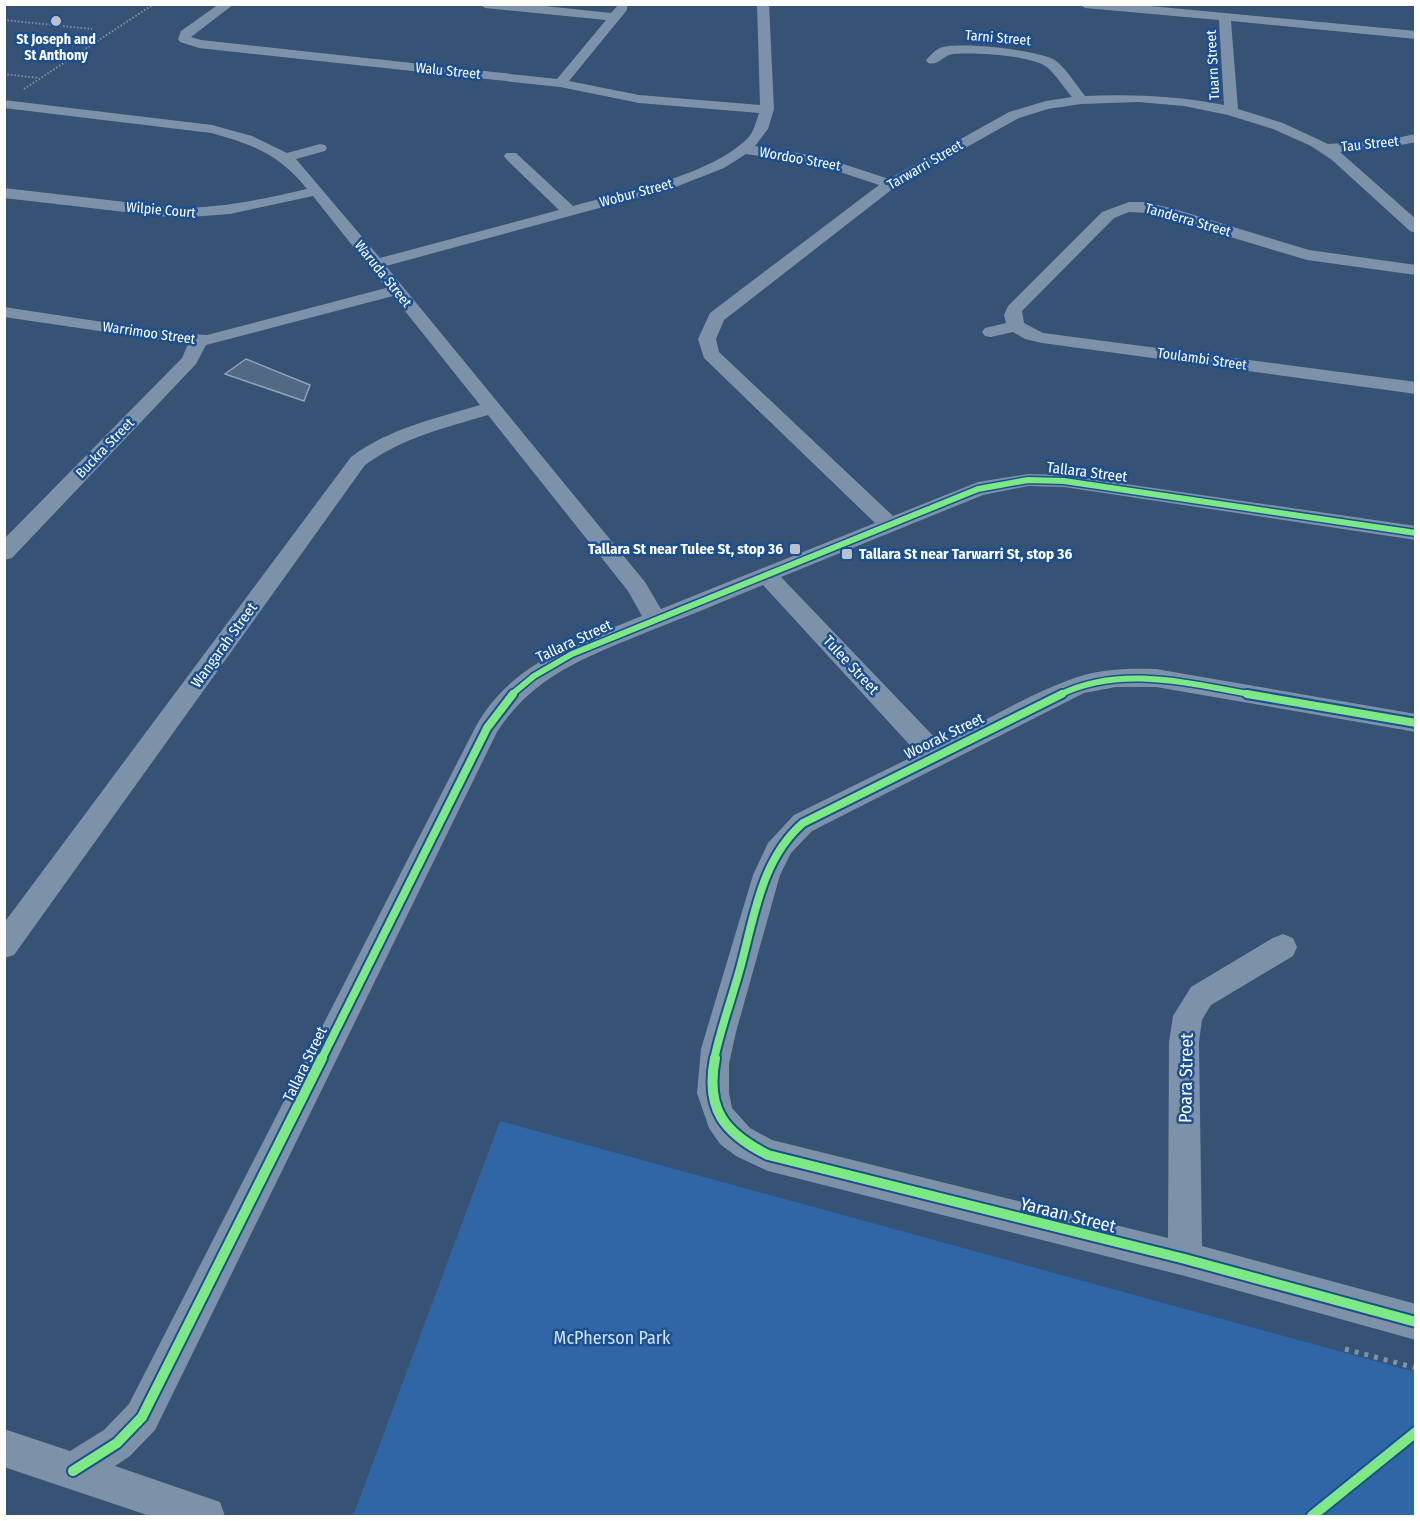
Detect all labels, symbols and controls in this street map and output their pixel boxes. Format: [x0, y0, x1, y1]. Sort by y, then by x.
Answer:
marker: St Joseph and St Anthony [49, 14, 63, 28]
street label: Tarni Street [964, 27, 1032, 49]
street label: Tuarn Street [1203, 29, 1223, 100]
place label: St Joseph and St Anthony [16, 31, 96, 64]
street label: Walu Street [415, 59, 482, 83]
street label: Tau Street [1340, 132, 1400, 155]
street label: Tarwarri Street [884, 136, 966, 193]
street label: Wordoo Street [758, 143, 842, 175]
street label: Wobur Street [598, 175, 675, 211]
street label: Wilpie Court [125, 198, 197, 222]
street label: Tanderra Street [1143, 200, 1233, 240]
street label: Waruda Street [351, 237, 415, 311]
street label: Warrimoo Street [102, 318, 197, 348]
street label: Toulambi Street [1156, 344, 1248, 374]
street label: Buckra Street [72, 414, 138, 481]
street label: Tallara Street [1046, 458, 1128, 486]
place label: Tallara St near Tulee St, stop 36 [588, 540, 783, 558]
marker: Tallara St near Tulee St, stop 36 [788, 542, 802, 556]
place label: Tallara St near Tarwarri St, stop 36 [859, 545, 1072, 563]
marker: Tallara St near Tarwarri St, stop 36 [840, 547, 854, 561]
street label: Wangarah Street [187, 599, 261, 691]
street label: Tallara Street [533, 616, 615, 666]
street label: Tulee Street [819, 632, 883, 698]
street label: Woorak Street [901, 709, 987, 763]
street label: Tallara Street [279, 1024, 331, 1104]
street label: Poara Street [1174, 1033, 1198, 1123]
street label: Yaraan Street [1018, 1193, 1118, 1238]
park label: McPherson Park [554, 1327, 671, 1349]

